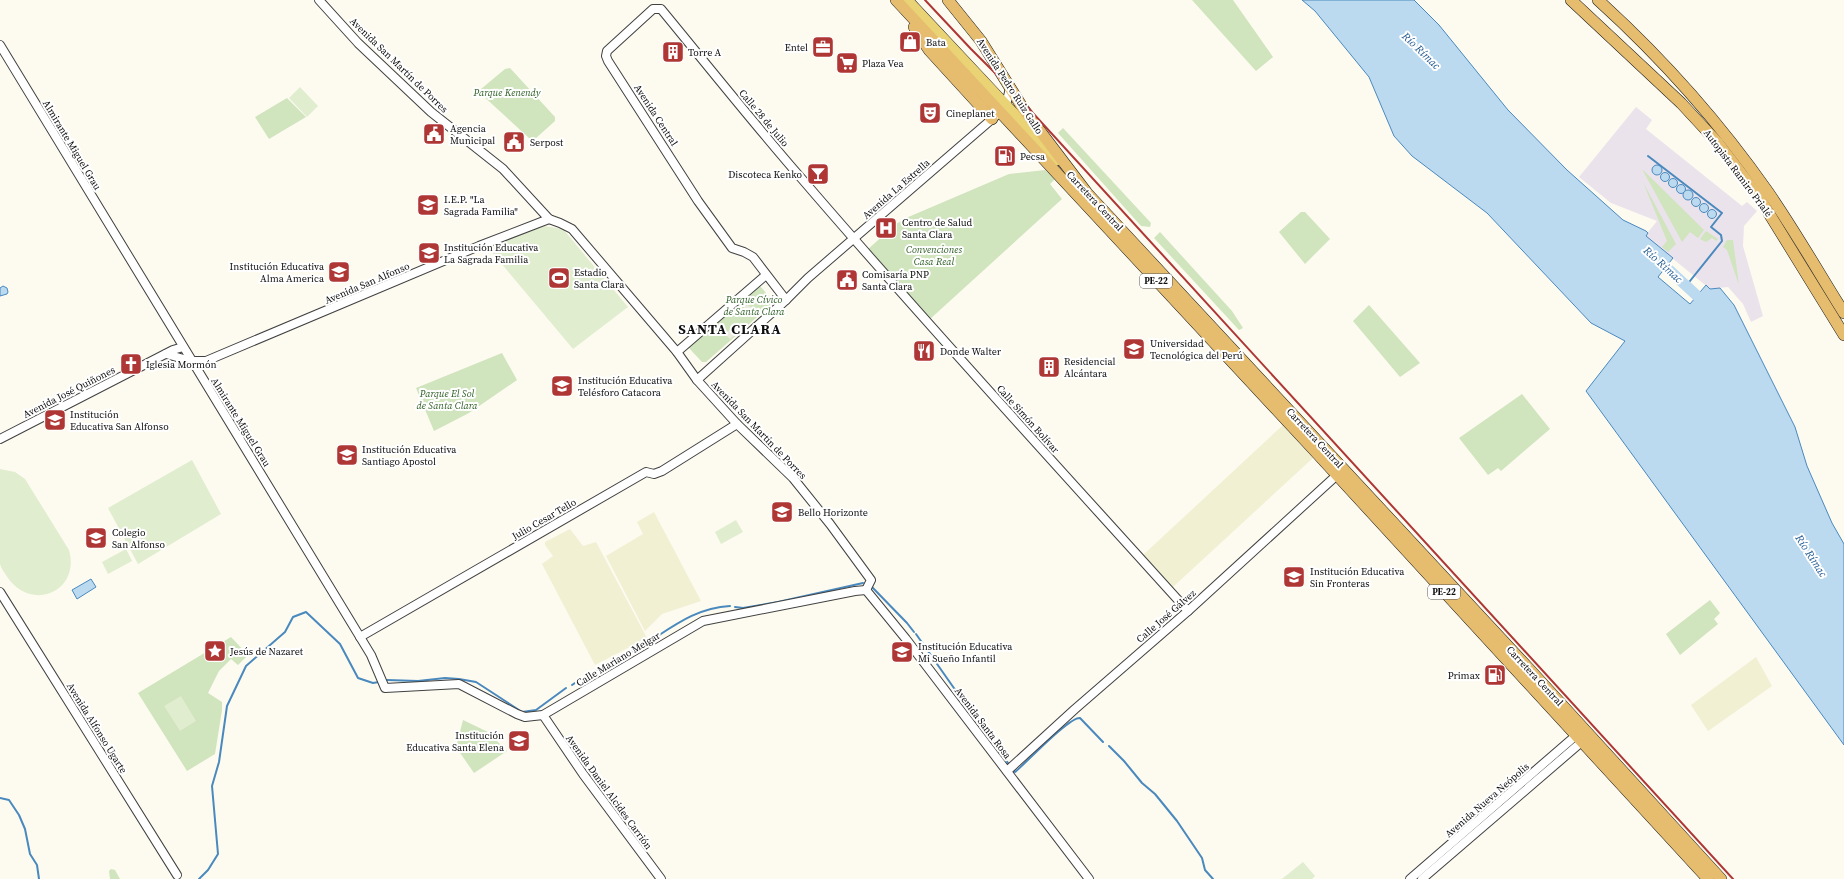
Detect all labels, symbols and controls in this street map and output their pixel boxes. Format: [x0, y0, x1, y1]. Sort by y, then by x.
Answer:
street label: Avenida San Martín de Porres [347, 15, 451, 115]
water label: Río Rímac [1398, 28, 1444, 73]
shop icon: Bata [897, 29, 923, 55]
office icon: Entel [810, 34, 836, 60]
place label: Bata [926, 36, 947, 49]
street label: Avenida Pedro Ruiz Gallo [974, 36, 1046, 137]
building icon: Torre A [660, 39, 686, 65]
place label: Entel [785, 41, 808, 54]
place label: Torre A [688, 46, 722, 59]
supermarket icon: Plaza Vea [834, 50, 860, 76]
place label: Plaza Vea [862, 57, 905, 70]
street label: Avenida Central [631, 82, 681, 148]
park label: Parque Kenendy [473, 86, 541, 99]
street label: Calle 28 de Julio [736, 87, 792, 150]
street label: Almirante Miguel Grau [40, 98, 104, 192]
theatre icon: Cineplanet [917, 100, 943, 126]
place label: Cineplanet [946, 107, 995, 120]
public building icon: Agencia Municipal [421, 121, 447, 147]
place label: Agencia Municipal [450, 122, 495, 147]
street label: Autopista Ramiro Prialé [1701, 127, 1775, 219]
public building icon: Serpost [501, 129, 527, 155]
place label: Serpost [530, 136, 564, 149]
fuel station icon: Pecsa [992, 143, 1018, 169]
place label: Pecsa [1020, 150, 1046, 163]
street label: Avenida La Estrella [860, 156, 933, 222]
bar icon: Discoteca Kenko [805, 161, 831, 187]
place label: Discoteca Kenko [728, 168, 803, 181]
street label: Carretera Central [1064, 168, 1126, 234]
school or university icon: I.E.P. "La Sagrada Familia" [415, 192, 441, 218]
place label: I.E.P. "La Sagrada Familia" [444, 193, 518, 218]
hospital icon: Centro de Salud Santa Clara [873, 215, 899, 241]
place label: Centro de Salud Santa Clara [902, 216, 973, 241]
school or university icon: Institución Educativa La Sagrada Familia [416, 240, 442, 266]
place label: Institución Educativa La Sagrada Familia [444, 241, 539, 266]
park label: Convenciones Casa Real [906, 243, 962, 268]
water label: Río Rímac [1639, 243, 1686, 287]
street label: Avenida San Alfonso [323, 259, 412, 307]
school or university icon: Institución Educativa Alma America [326, 259, 352, 285]
place label: Institución Educativa Alma America [230, 260, 325, 285]
sports icon: Estadio Santa Clara [546, 265, 572, 291]
place label: Estadio Santa Clara [574, 266, 625, 291]
public building icon: Comisaría PNP Santa Clara [834, 267, 860, 293]
place label: Comisaría PNP Santa Clara [862, 268, 929, 293]
road number: PE-22 [1140, 274, 1172, 288]
park label: Parque Cívico de Santa Clara [724, 293, 785, 318]
district label: SANTA CLARA [678, 319, 782, 339]
school or university icon: Universidad Tecnológica del Perú [1121, 336, 1147, 362]
place label: Universidad Tecnológica del Perú [1150, 337, 1243, 362]
restaurant icon: Donde Walter [911, 338, 937, 364]
place label: Donde Walter [940, 345, 1002, 358]
church icon: Iglesia Mormón [118, 351, 144, 377]
building icon: Residencial Alcántara [1036, 354, 1062, 380]
place label: Residencial Alcántara [1064, 355, 1116, 380]
place label: Iglesia Mormón [146, 358, 217, 371]
street label: Avenida José Quiñones [21, 363, 117, 421]
school or university icon: Institución Educativa Telésforo Catacora [549, 373, 575, 399]
place label: Institución Educativa Telésforo Catacora [578, 374, 673, 399]
street label: Almirante Miguel Grau [208, 375, 274, 469]
street label: Avenida San Martín de Porres [709, 378, 809, 482]
street label: Calle Simón Bolívar [994, 382, 1063, 456]
park label: Parque El Sol de Santa Clara [417, 387, 478, 412]
street label: Carretera Central [1284, 405, 1346, 471]
school or university icon: Institución Educativa San Alfonso [42, 407, 68, 433]
place label: Institución Educativa San Alfonso [70, 408, 169, 433]
school or university icon: Institución Educativa Santiago Apostol [334, 442, 360, 468]
place label: Institución Educativa Santiago Apostol [362, 443, 457, 468]
street label: Julio Cesar Tello [509, 495, 579, 543]
school or university icon: Bello Horizonte [769, 499, 795, 525]
place label: Bello Horizonte [798, 506, 868, 519]
school or university icon: Colegio San Alfonso [83, 525, 109, 551]
place label: Colegio San Alfonso [112, 526, 165, 551]
water label: Río Rímac [1791, 531, 1831, 581]
school or university icon: Institución Educativa Sin Fronteras [1281, 564, 1307, 590]
place label: Institución Educativa Sin Fronteras [1310, 565, 1405, 590]
road number: PE-22 [1428, 585, 1460, 599]
street label: Calle José Gálvez [1133, 586, 1199, 645]
street label: Calle Mariano Melgar [574, 628, 663, 689]
place icon: Jesús de Nazaret [202, 638, 228, 664]
school or university icon: Institución Educativa Mi Sueño Infantil [889, 639, 915, 665]
place label: Institución Educativa Mi Sueño Infantil [918, 640, 1013, 665]
street label: Carretera Central [1504, 643, 1566, 709]
place label: Jesús de Nazaret [229, 645, 304, 658]
fuel station icon: Primax [1482, 662, 1508, 688]
place label: Primax [1448, 669, 1481, 682]
street label: Avenida Alfonso Ugarte [64, 680, 130, 776]
street label: Avenida Santa Rosa [952, 685, 1015, 762]
school or university icon: Institución Educativa Santa Elena [506, 728, 532, 754]
place label: Institución Educativa Santa Elena [406, 729, 505, 754]
street label: Avenida Daniel Alcides Carrión [563, 732, 655, 852]
street label: Avenida Nueva Neópolis [1442, 760, 1532, 840]

